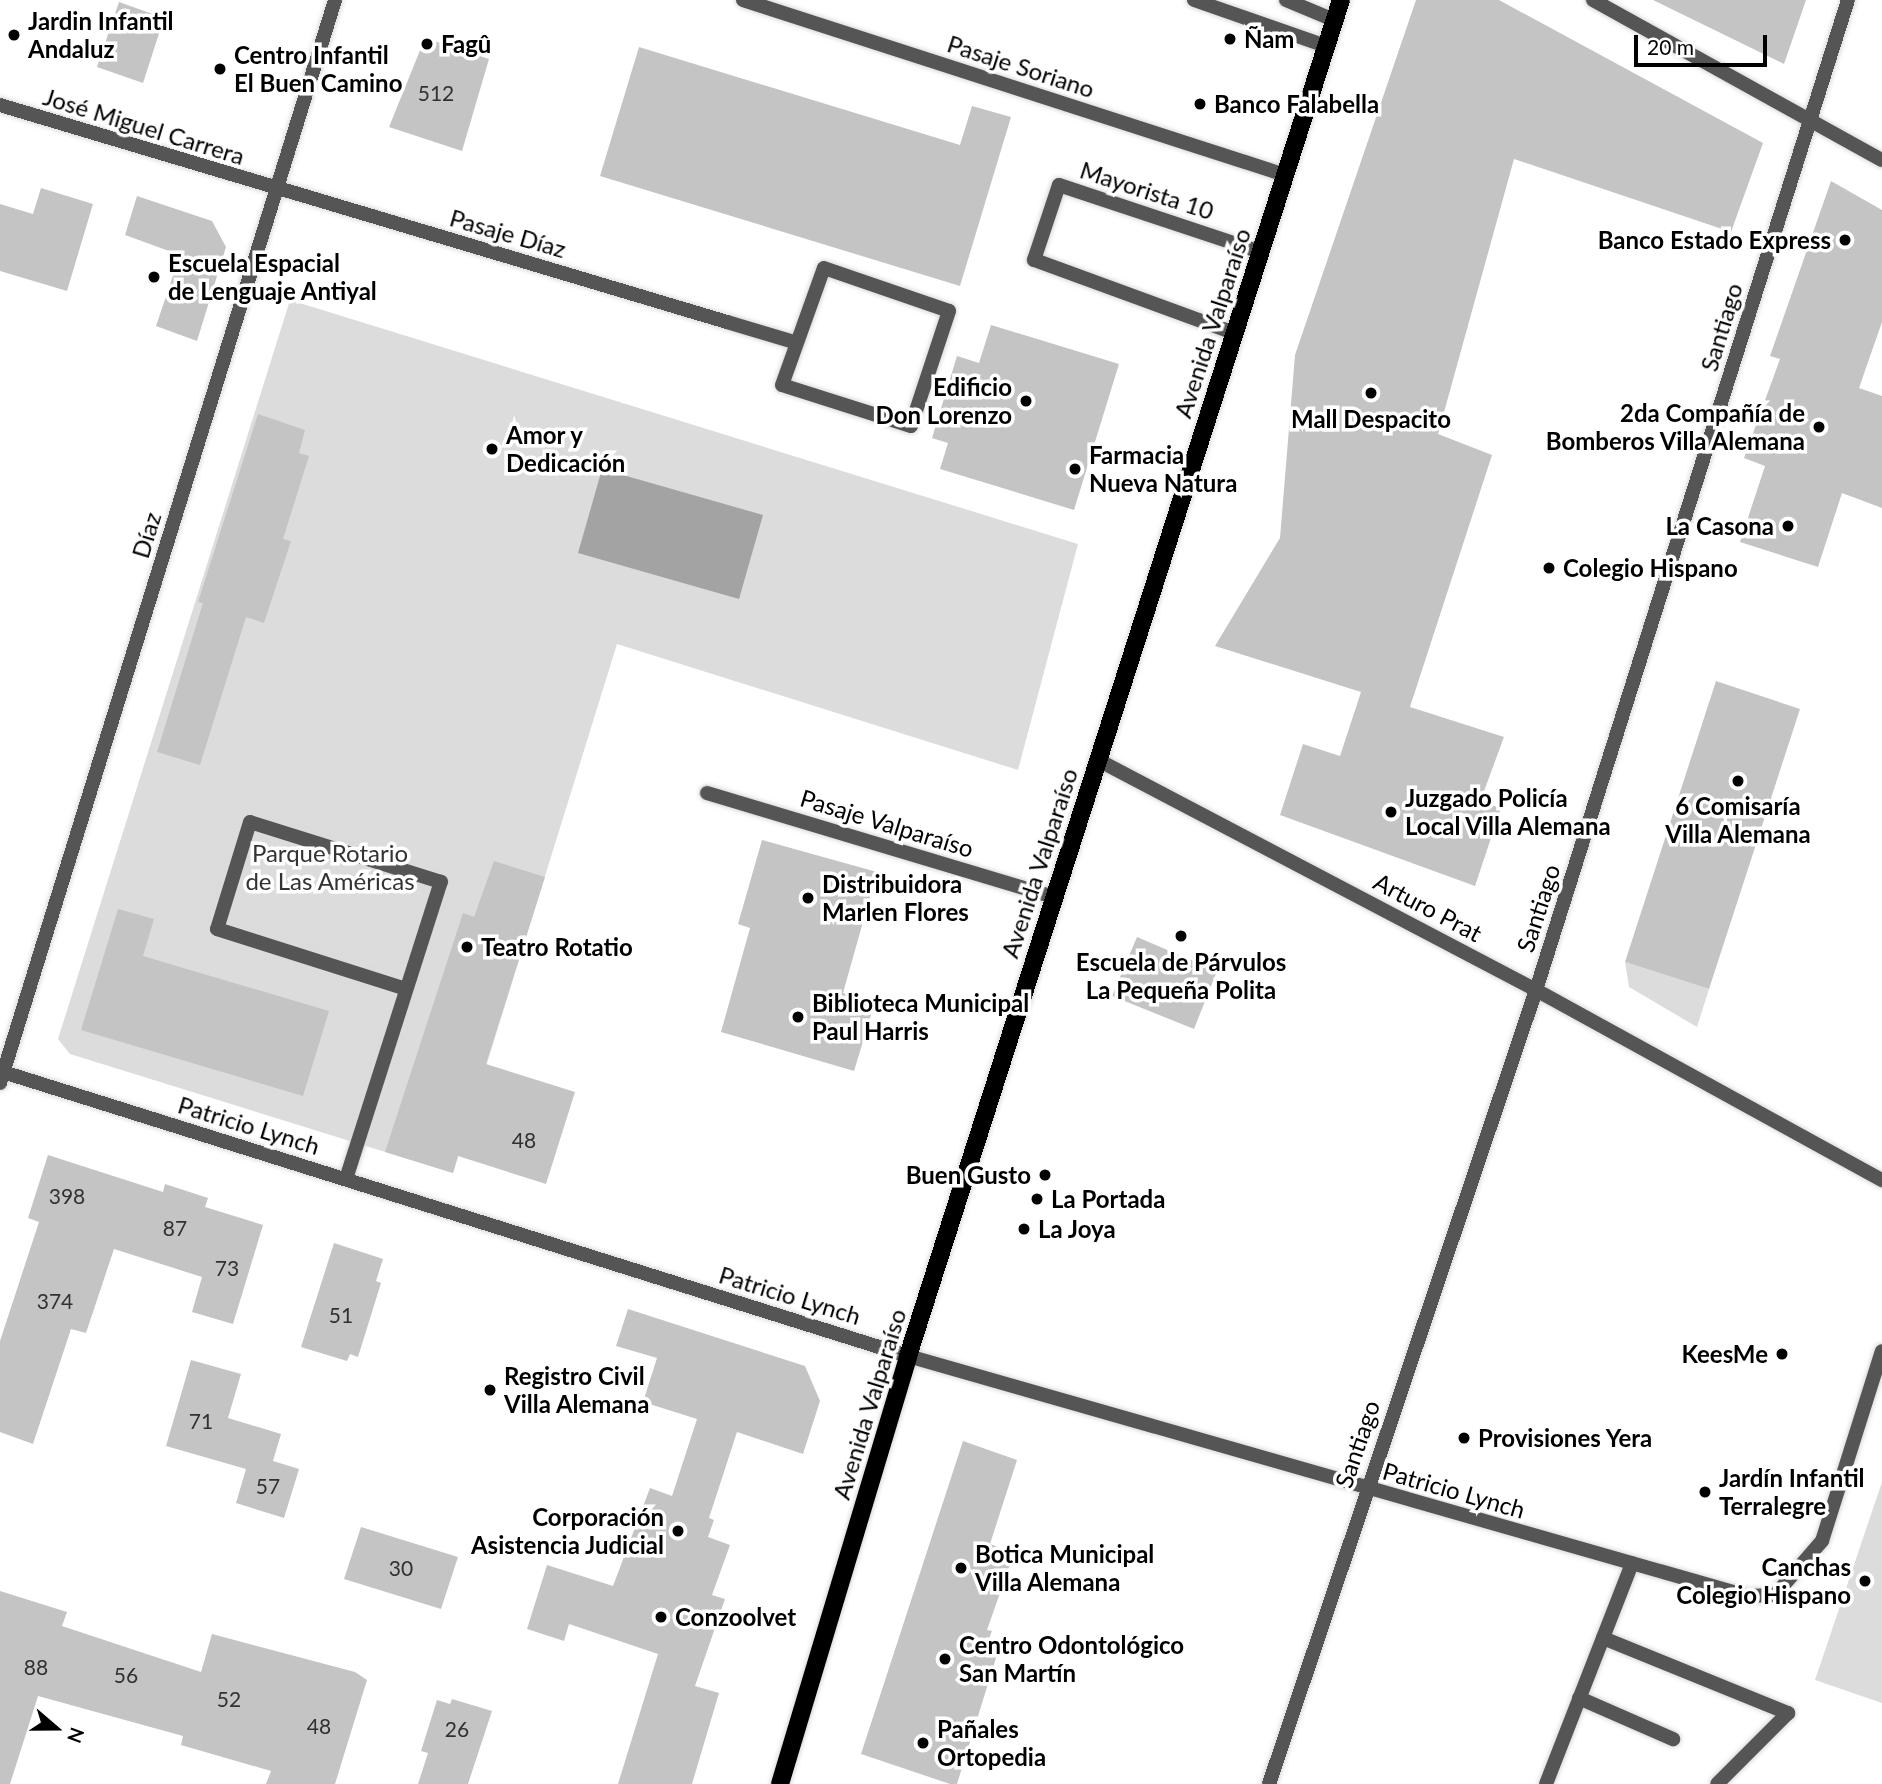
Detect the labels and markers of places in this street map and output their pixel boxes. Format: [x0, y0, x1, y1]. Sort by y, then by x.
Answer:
place label: Jardin Infantil Andaluz [28, 7, 174, 63]
place label: Ñam [1244, 25, 1294, 53]
marker: Jardin Infantil Andaluz [6, 27, 22, 43]
place label: Fagû [441, 30, 491, 58]
marker: Ñam [1222, 31, 1238, 47]
marker: Fagû [419, 36, 435, 52]
place label: Centro Infantil El Buen Camino [234, 41, 402, 97]
marker: Centro Infantil El Buen Camino [212, 61, 228, 77]
place label: Banco Falabella [1214, 90, 1379, 118]
marker: Banco Falabella [1192, 96, 1208, 112]
place label: Banco Estado Express [1598, 226, 1831, 254]
marker: Banco Estado Express [1837, 232, 1853, 248]
place label: Escuela Espacial de Lenguaje Antiyal [168, 249, 378, 305]
marker: Escuela Espacial de Lenguaje Antiyal [146, 269, 162, 285]
place label: Edificio Don Lorenzo [876, 373, 1012, 429]
marker: Mall Despacito [1363, 385, 1379, 401]
marker: Edificio Don Lorenzo [1018, 393, 1034, 409]
place label: 2da Compañía de Bomberos Villa Alemana [1544, 399, 1805, 455]
place label: Mall Despacito [1291, 405, 1451, 433]
marker: 2da Compañía de Bomberos Villa Alemana [1811, 419, 1827, 435]
place label: Amor y Dedicación [506, 421, 625, 477]
marker: Amor y Dedicación [484, 441, 500, 457]
place label: Farmacia Nueva Natura [1089, 441, 1237, 497]
marker: Farmacia Nueva Natura [1067, 461, 1083, 477]
place label: La Casona [1665, 512, 1774, 540]
marker: La Casona [1780, 518, 1796, 534]
place label: Colegio Hispano [1563, 554, 1738, 582]
marker: Colegio Hispano [1541, 560, 1557, 576]
marker: 6 Comisaría Villa Alemana [1730, 773, 1746, 789]
place label: Juzgado Policía Local Villa Alemana [1405, 784, 1612, 840]
place label: 6 Comisaría Villa Alemana [1665, 792, 1811, 848]
marker: Juzgado Policía Local Villa Alemana [1383, 804, 1399, 820]
place label: Distribuidora Marlen Flores [822, 870, 969, 926]
marker: Distribuidora Marlen Flores [800, 890, 816, 906]
marker: Escuela de Párvulos La Pequeña Polita [1173, 928, 1189, 944]
place label: Teatro Rotatio [481, 933, 633, 961]
marker: Teatro Rotatio [459, 939, 475, 955]
place label: Escuela de Párvulos La Pequeña Polita [1076, 948, 1286, 1004]
place label: Biblioteca Municipal Paul Harris [812, 989, 1029, 1045]
marker: Biblioteca Municipal Paul Harris [790, 1009, 806, 1025]
place label: Buen Gusto [906, 1161, 1031, 1189]
marker: Buen Gusto [1037, 1167, 1053, 1183]
place label: La Portada [1051, 1185, 1165, 1213]
marker: La Portada [1029, 1191, 1045, 1207]
place label: La Joya [1038, 1215, 1116, 1243]
marker: La Joya [1016, 1221, 1032, 1237]
place label: KeesMe [1681, 1340, 1768, 1368]
marker: KeesMe [1774, 1346, 1790, 1362]
place label: Registro Civil Villa Alemana [504, 1362, 650, 1418]
marker: Registro Civil Villa Alemana [482, 1382, 498, 1398]
place label: Provisiones Yera [1478, 1424, 1653, 1452]
marker: Provisiones Yera [1456, 1430, 1472, 1446]
place label: Jardín Infantil Terralegre [1719, 1464, 1865, 1520]
marker: Jardín Infantil Terralegre [1697, 1484, 1713, 1500]
place label: Corporación Asistencia Judicial [470, 1503, 664, 1559]
marker: Corporación Asistencia Judicial [670, 1523, 686, 1539]
place label: Botica Municipal Villa Alemana [975, 1540, 1154, 1596]
place label: Canchas Colegio Hispano [1676, 1553, 1851, 1609]
marker: Botica Municipal Villa Alemana [953, 1560, 969, 1576]
marker: Canchas Colegio Hispano [1857, 1573, 1873, 1589]
place label: Conzoolvet [675, 1603, 796, 1631]
marker: Conzoolvet [653, 1609, 669, 1625]
place label: Centro Odontológico San Martín [959, 1631, 1184, 1687]
marker: Centro Odontológico San Martín [937, 1651, 953, 1667]
place label: Pañales Ortopedia [937, 1715, 1046, 1771]
marker: Pañales Ortopedia [915, 1735, 931, 1751]

